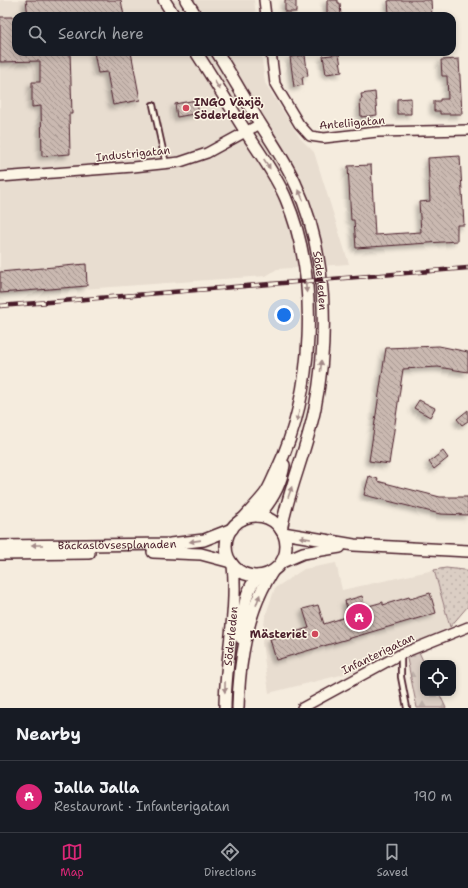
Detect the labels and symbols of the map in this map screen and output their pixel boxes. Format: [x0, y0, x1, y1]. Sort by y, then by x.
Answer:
one-way arrow [213, 80, 221, 90]
place label: INGO Växjö, Söderleden [194, 95, 264, 123]
marker: INGO Växjö, Söderleden [181, 103, 191, 113]
street label: Anteliigatan [318, 113, 386, 133]
street label: Industrigatan [95, 143, 171, 165]
one-way arrow [263, 159, 271, 169]
one-way arrow [297, 188, 303, 200]
street label: Söderleden [310, 250, 331, 311]
one-way arrow [302, 281, 309, 293]
your location [274, 305, 294, 325]
one-way arrow [318, 360, 324, 372]
one-way arrow [294, 409, 300, 422]
one-way arrow [287, 486, 293, 498]
one-way arrow [299, 535, 311, 541]
street label: Bäckaslövsesplanaden [58, 536, 177, 553]
one-way arrow [189, 538, 201, 544]
one-way arrow [30, 542, 43, 548]
one-way arrow [255, 593, 261, 605]
pin: A [346, 602, 372, 632]
street label: Söderleden [220, 606, 241, 667]
place label: Mästeriet [250, 627, 308, 642]
marker: Mästeriet [310, 629, 320, 639]
street label: Infanterigatan [339, 630, 417, 678]
one-way arrow [222, 681, 228, 694]

